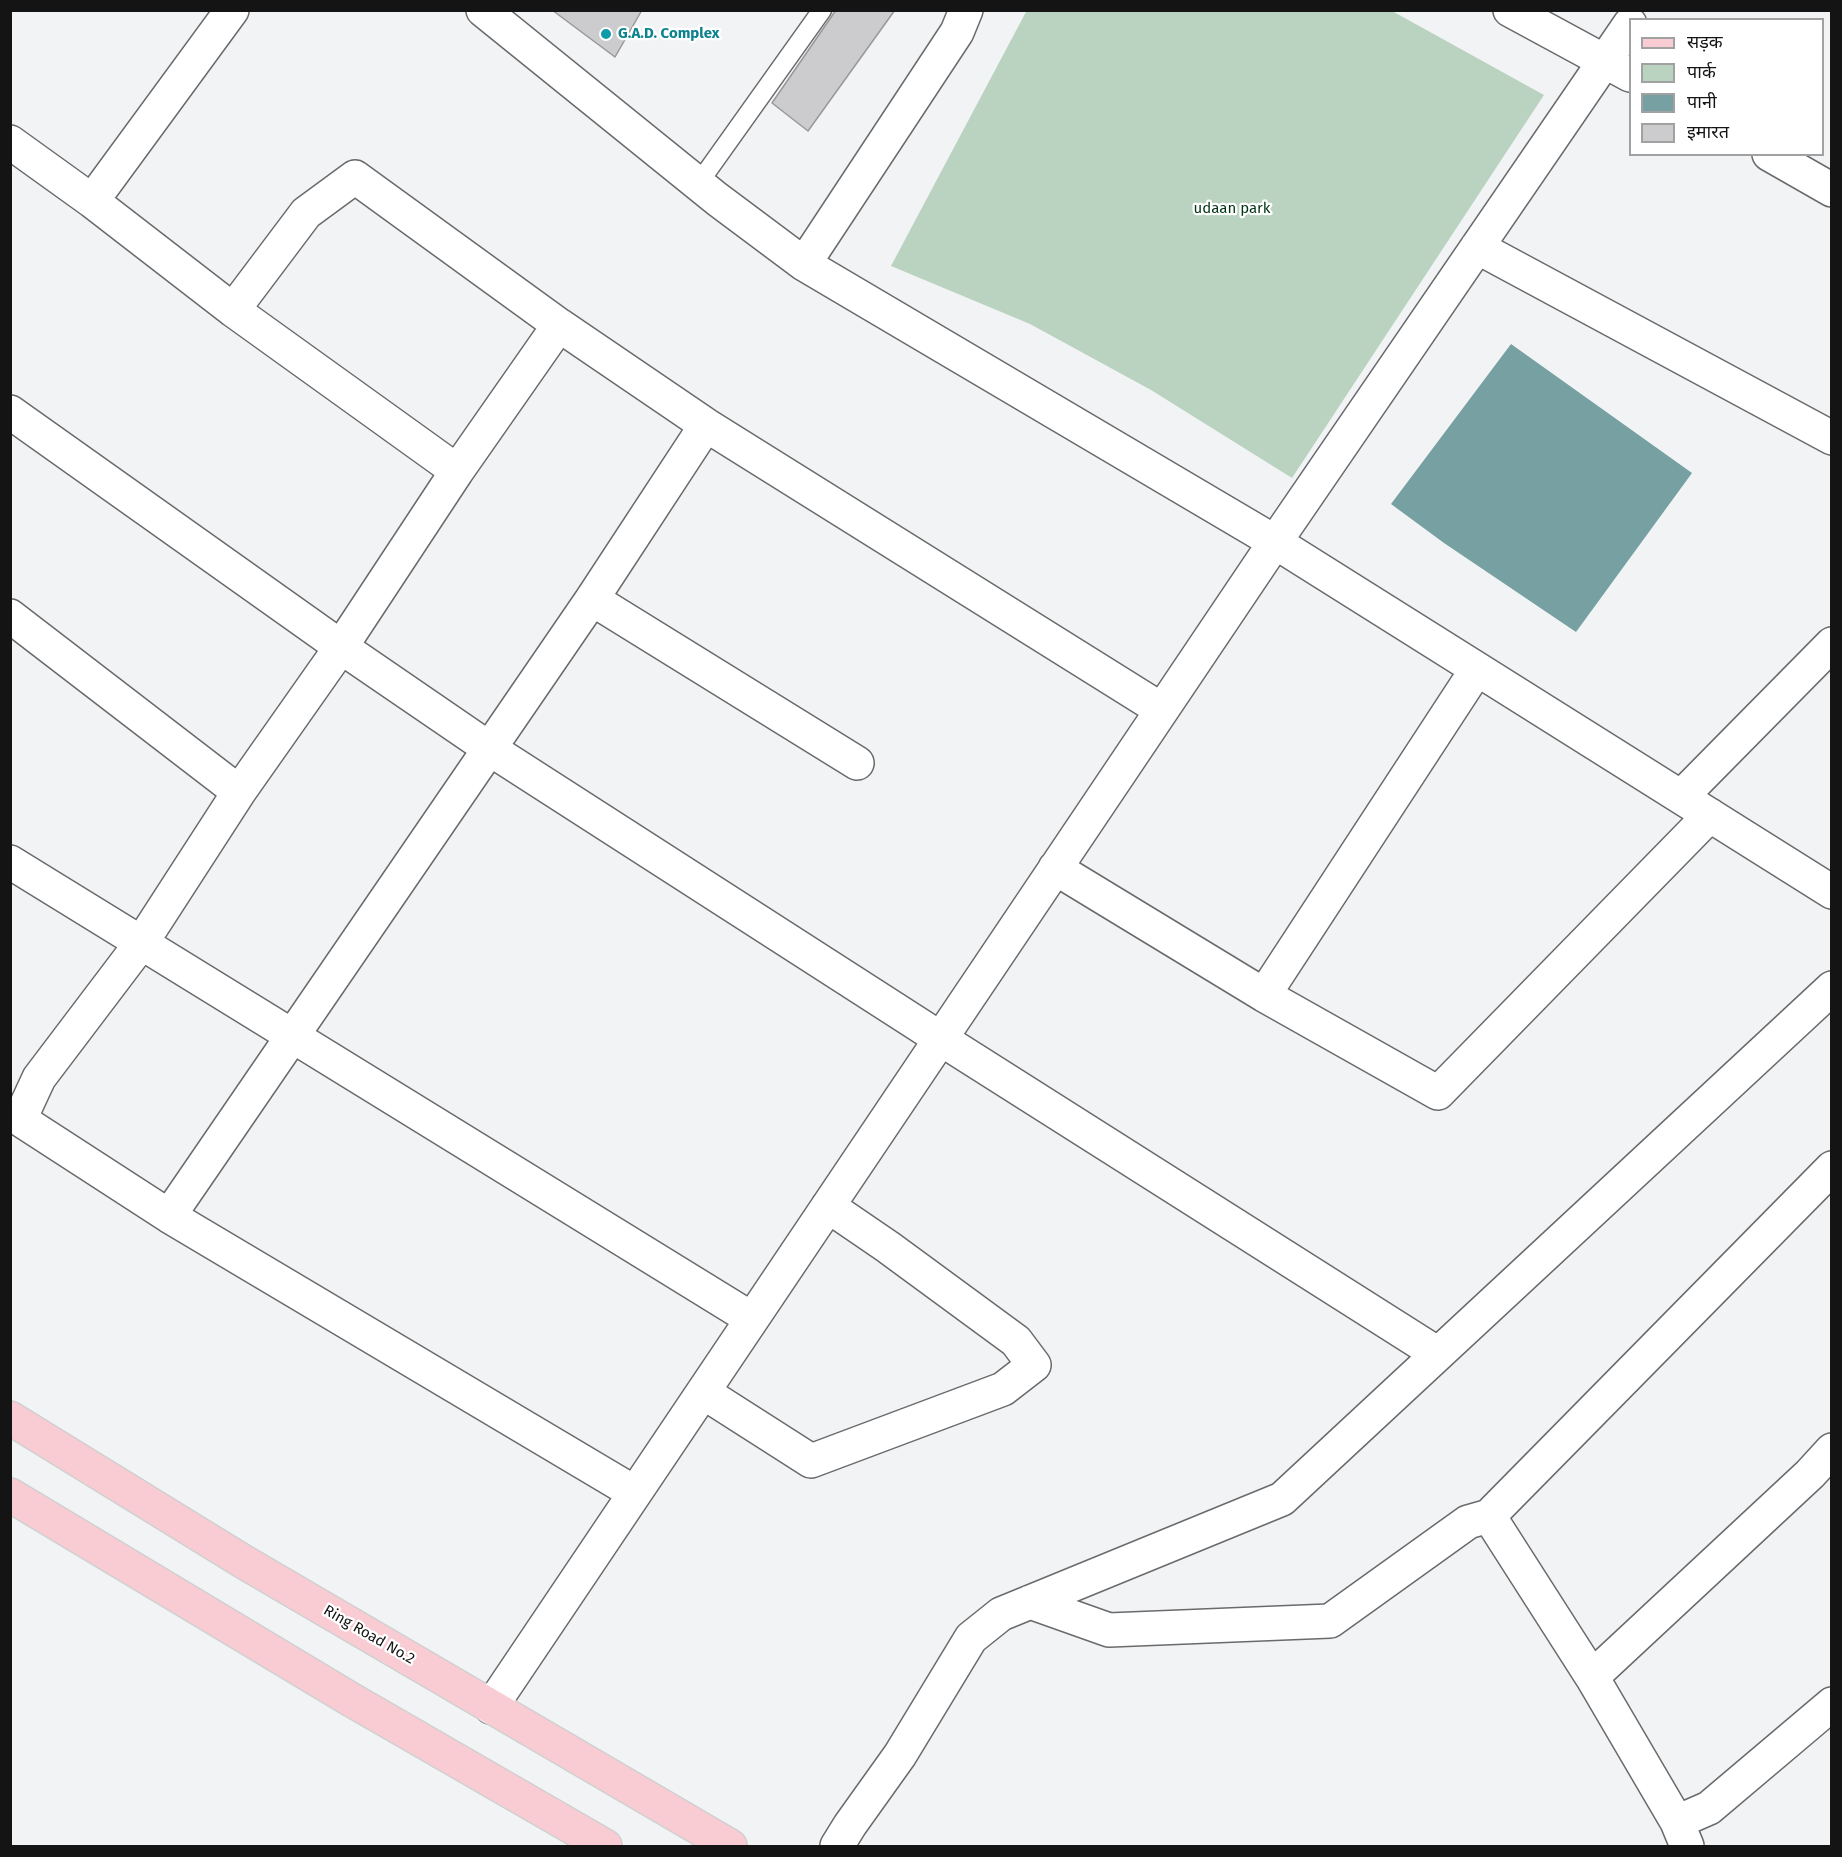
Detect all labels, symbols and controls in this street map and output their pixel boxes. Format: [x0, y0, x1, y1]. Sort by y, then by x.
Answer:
legend [1629, 18, 1824, 156]
place label: G.A.D. Complex [618, 25, 719, 43]
marker: G.A.D. Complex [599, 27, 613, 41]
text: सड़क [1687, 31, 1723, 53]
text: पार्क [1687, 61, 1716, 83]
text: पानी [1687, 91, 1717, 113]
text: इमारत [1687, 121, 1729, 143]
park label: udaan park [1193, 200, 1271, 218]
street label: Ring Road No.2 [320, 1602, 418, 1668]

